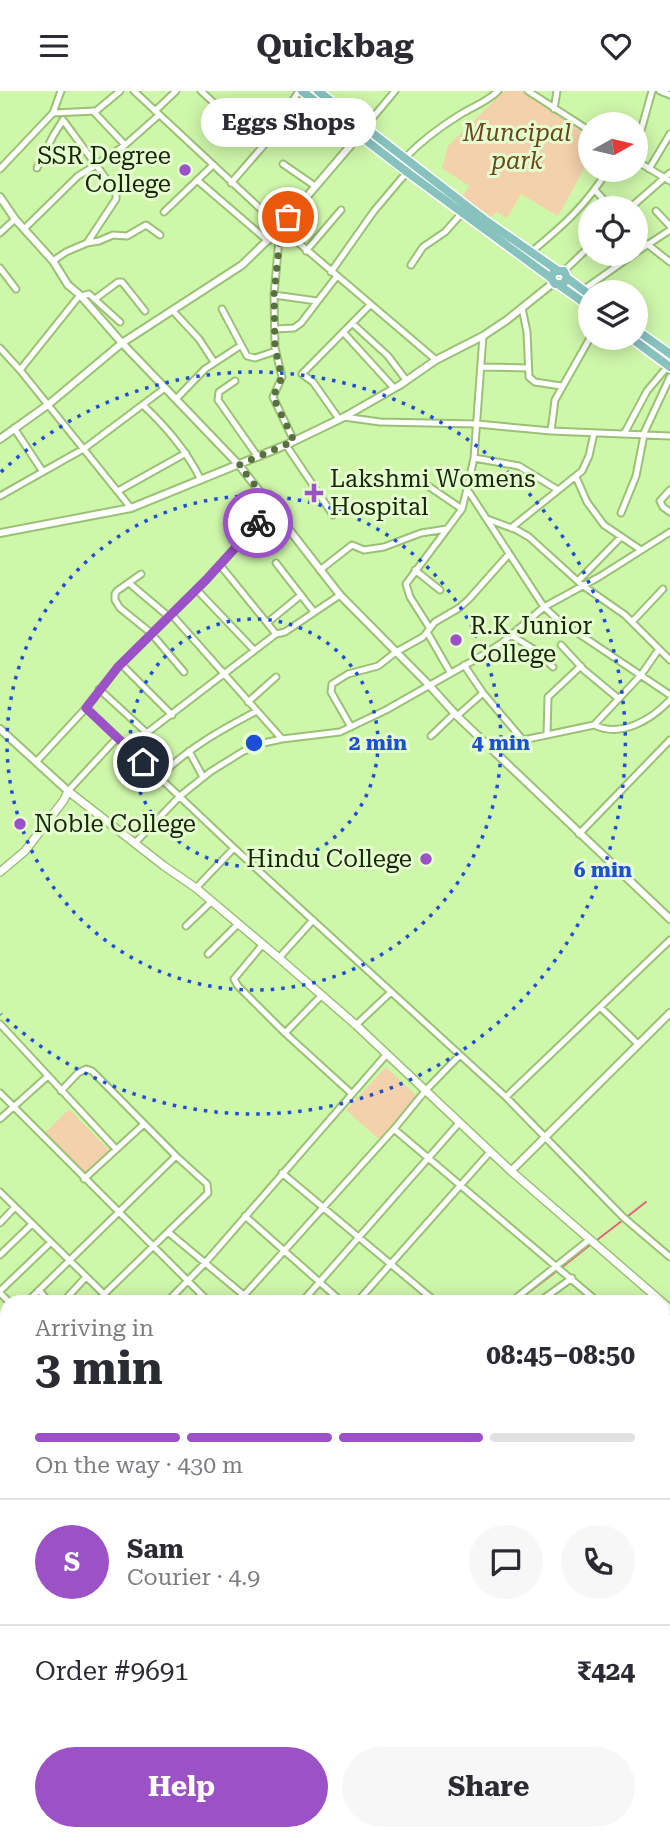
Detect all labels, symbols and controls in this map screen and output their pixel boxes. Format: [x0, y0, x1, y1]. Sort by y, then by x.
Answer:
icon: menu [35, 27, 73, 65]
text: Quickbag [256, 27, 414, 65]
icon: heart [597, 27, 635, 65]
callout: Eggs Shops [201, 98, 376, 147]
text: Eggs Shops [222, 109, 355, 136]
north arrow [578, 112, 648, 182]
map controls [578, 112, 648, 350]
park label: Muncipal park [462, 119, 571, 175]
place label: SSR Degree College [37, 142, 171, 198]
marker: SSR Degree College [177, 162, 193, 178]
pin [258, 187, 318, 247]
button: locate [578, 196, 648, 266]
icon: bag [269, 198, 307, 236]
button: layers [578, 280, 648, 350]
place label: Lakshmi Womens Hospital [330, 465, 536, 521]
marker: Lakshmi Womens Hospital [304, 483, 324, 503]
courier [223, 488, 293, 558]
icon: bike [239, 504, 277, 542]
place label: R.K Junior College [470, 612, 592, 668]
marker: R.K Junior College [448, 632, 464, 648]
centre of rings [242, 731, 266, 755]
text: 2 min [349, 731, 407, 755]
text: 4 min [472, 731, 530, 755]
pin [113, 732, 173, 792]
icon: home [124, 743, 162, 781]
place label: Noble College [34, 810, 196, 838]
marker: Noble College [12, 816, 28, 832]
place label: Hindu College [246, 845, 412, 873]
marker: Hindu College [418, 851, 434, 867]
text: 6 min [574, 858, 632, 882]
text: Arriving in [35, 1315, 154, 1342]
text: 08:45–08:50 [486, 1340, 635, 1370]
text: 3 min [35, 1341, 163, 1395]
text: On the way · 430 m [35, 1452, 243, 1479]
button: chat [469, 1525, 543, 1599]
button: phone [561, 1525, 635, 1599]
text: Sam [127, 1534, 184, 1564]
text: S [64, 1547, 80, 1577]
text: Courier · 4.9 [127, 1564, 260, 1591]
text: Order #9691 [35, 1656, 189, 1686]
text: ₹424 [577, 1656, 635, 1686]
button: Help [35, 1747, 328, 1827]
button: Share [342, 1747, 635, 1827]

